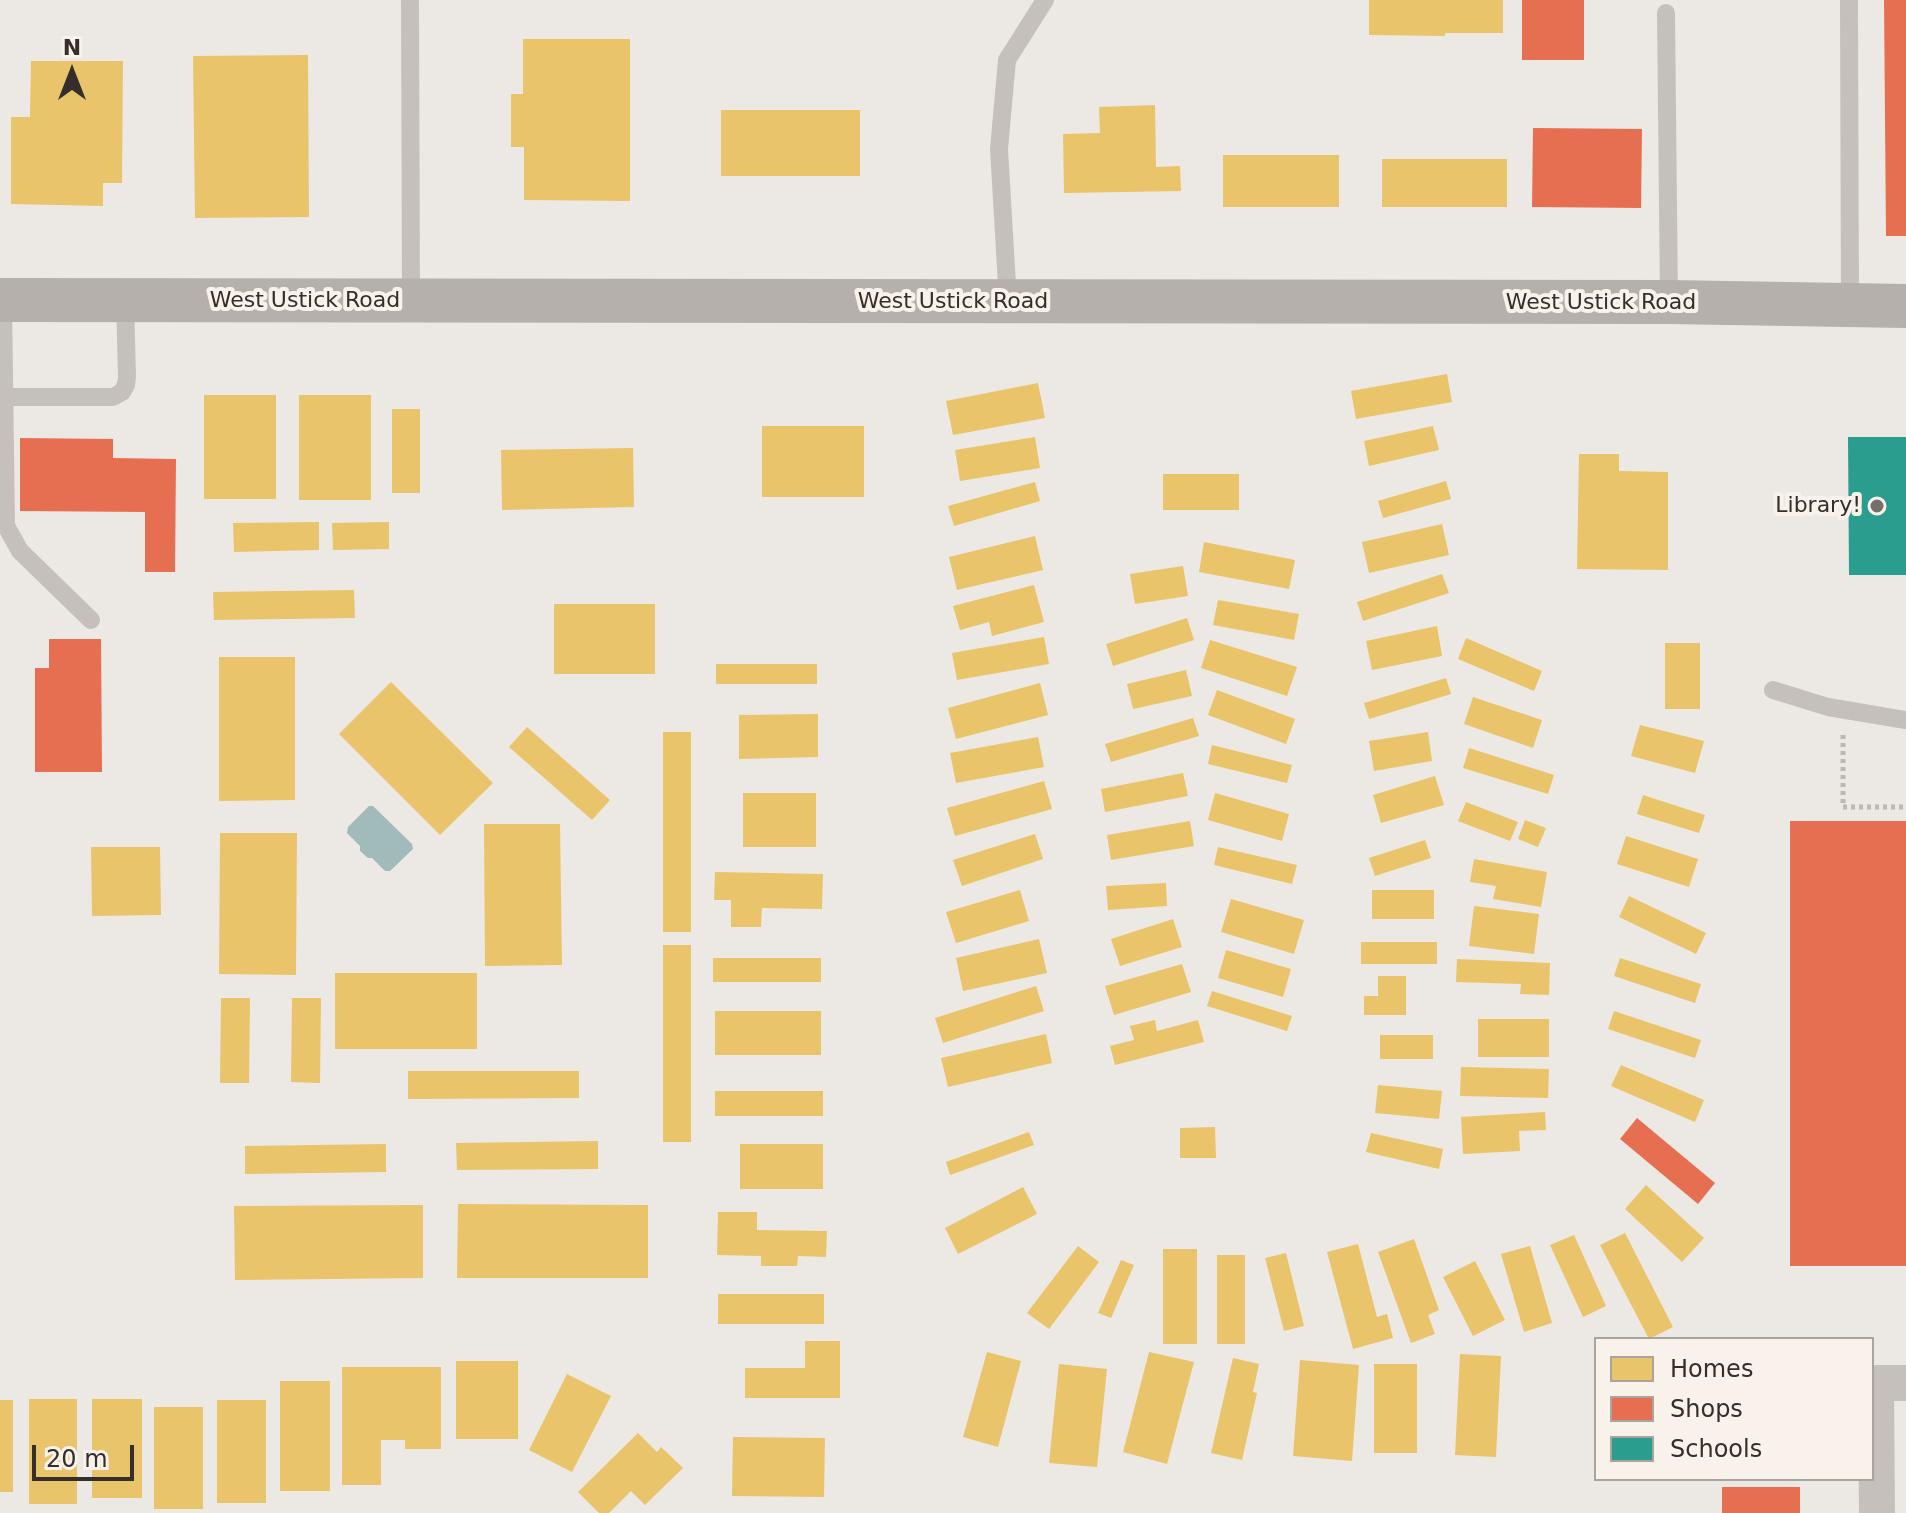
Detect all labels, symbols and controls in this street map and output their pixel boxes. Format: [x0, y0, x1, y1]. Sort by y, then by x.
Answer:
north arrow [32, 32, 112, 112]
text: N [63, 35, 81, 60]
street label: West Ustick Road [210, 288, 400, 314]
street label: West Ustick Road [858, 289, 1048, 315]
street label: West Ustick Road [1506, 290, 1696, 316]
place label: Library! [1775, 493, 1861, 519]
marker: Library! [1868, 497, 1886, 515]
legend [1594, 1337, 1874, 1481]
text: Homes [1670, 1355, 1753, 1383]
text: Shops [1670, 1395, 1743, 1423]
scale bar [36, 1429, 138, 1479]
text: Schools [1670, 1435, 1762, 1463]
text: 20 m [46, 1445, 108, 1473]

